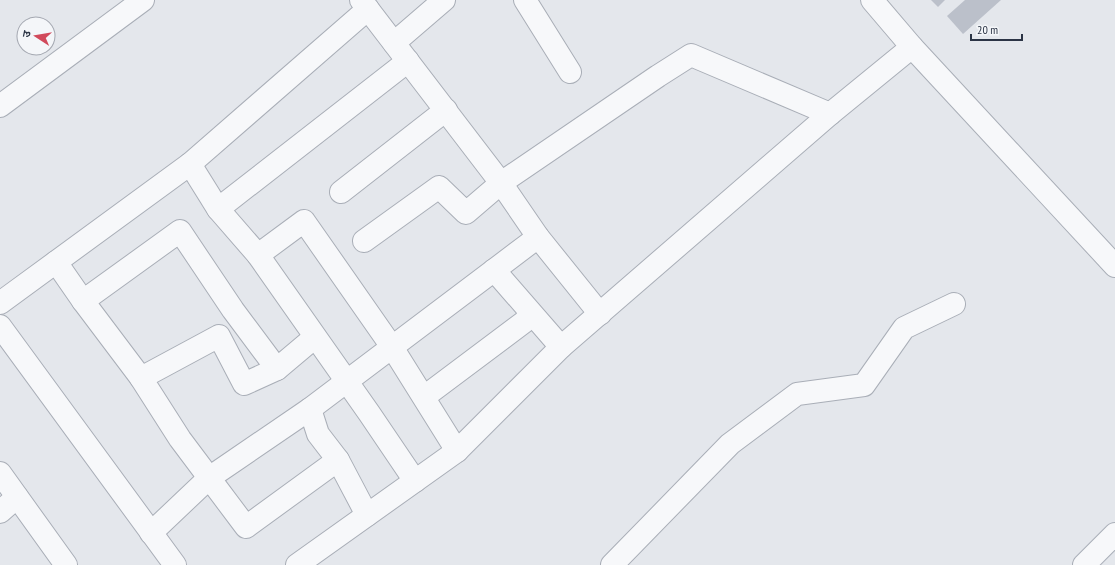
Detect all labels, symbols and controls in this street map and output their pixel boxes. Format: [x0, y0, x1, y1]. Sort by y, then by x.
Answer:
north arrow [16, 16, 56, 56]
scale bar [971, 16, 1022, 42]
text: 20 m [977, 22, 998, 37]
text: उ [19, 29, 34, 39]

